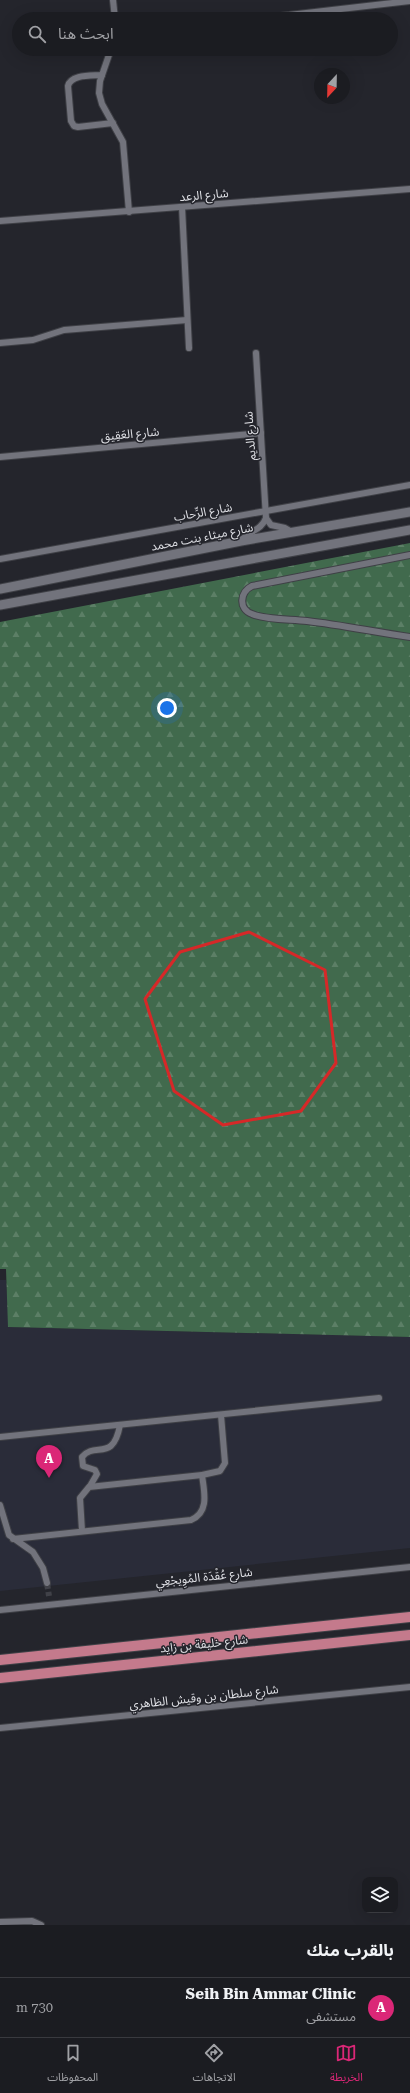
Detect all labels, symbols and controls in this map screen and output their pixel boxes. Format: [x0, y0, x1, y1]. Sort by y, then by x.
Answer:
search box [12, 12, 398, 56]
icon: search [26, 23, 48, 45]
text: ابحث هنا [58, 25, 113, 43]
north arrow [314, 68, 350, 104]
street label: شارع الرعد [179, 186, 229, 206]
street label: شارع الديم [241, 411, 261, 461]
street label: شارع العَقِيق [100, 424, 160, 446]
street label: شارع الرِّحاب [173, 500, 234, 526]
street label: شارع ميثاء بنت محمد [150, 520, 255, 556]
your location [157, 698, 177, 718]
pin: A [36, 1445, 62, 1478]
street label: شارع عُقْدَة المُوِيجْعِي [155, 1564, 254, 1592]
street label: شارع خليفة بن زايد [159, 1632, 249, 1658]
street label: شارع سلطان بن وقيش الظاهري [129, 1682, 280, 1715]
map controls [362, 1877, 398, 1913]
button: layers [362, 1877, 398, 1913]
text: بالقرب منك [307, 1940, 394, 1960]
text: Seih Bin Ammar Clinic [186, 1985, 356, 2003]
text: 730 m [16, 2000, 53, 2015]
text: A [376, 2000, 386, 2015]
text: مستشفى [306, 2009, 356, 2024]
tab: المحفوظات [47, 2042, 98, 2089]
tab: الاتجاهات [193, 2042, 236, 2089]
tab: الخريطة [330, 2042, 363, 2089]

